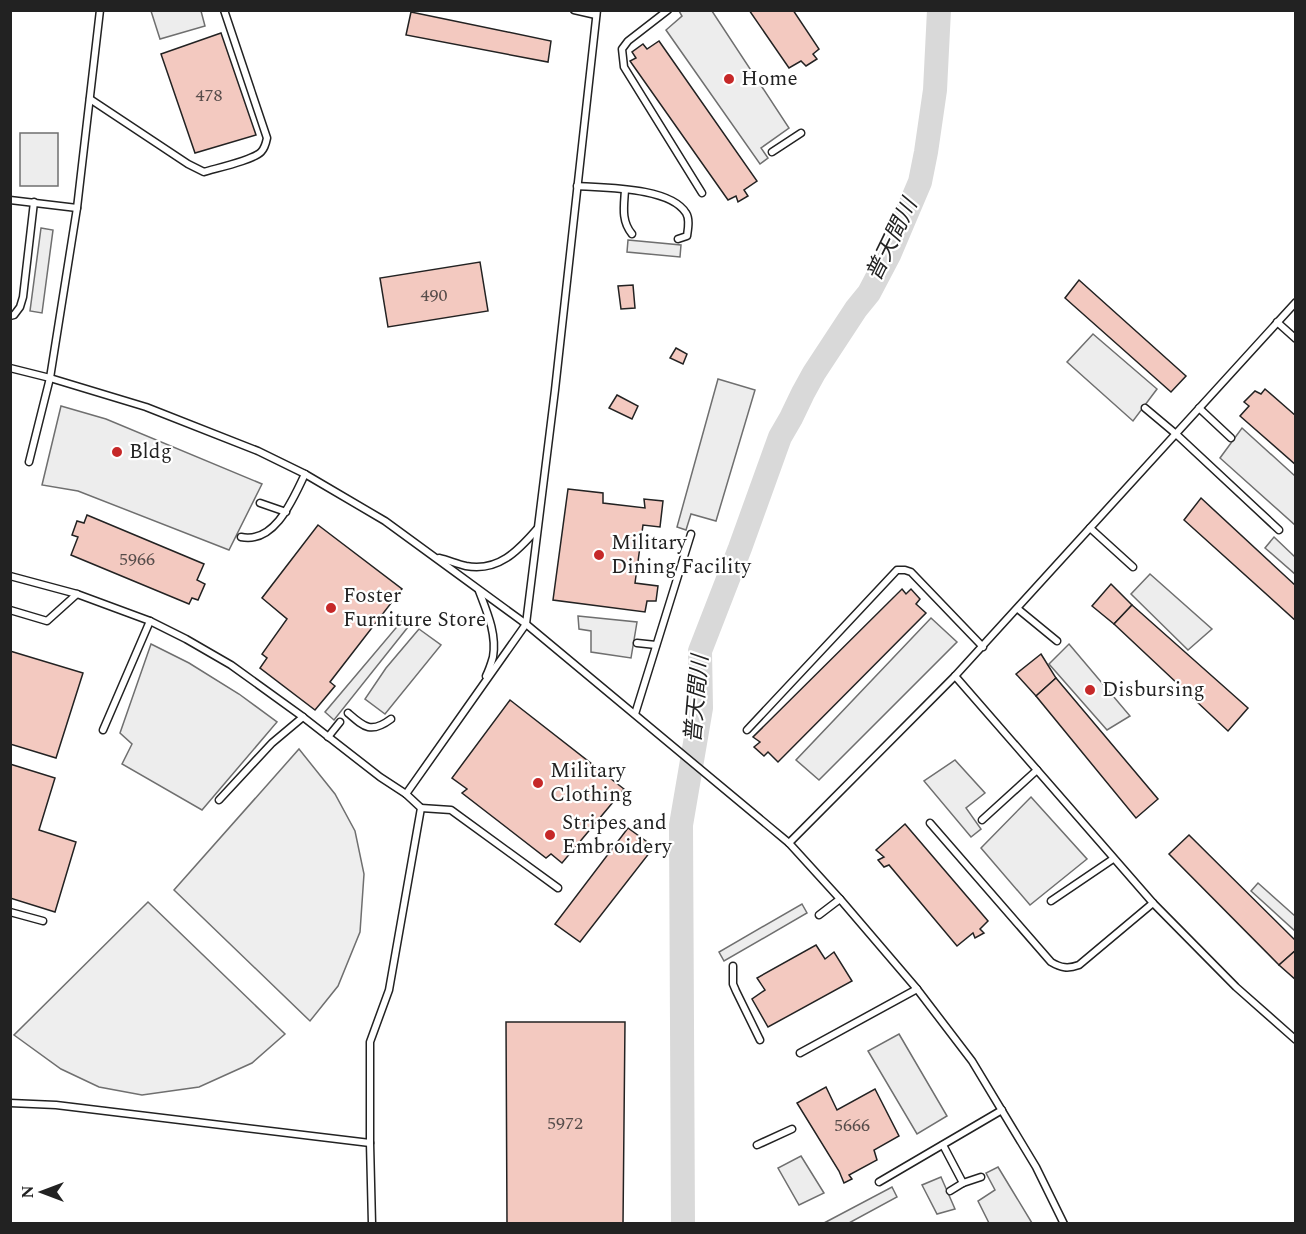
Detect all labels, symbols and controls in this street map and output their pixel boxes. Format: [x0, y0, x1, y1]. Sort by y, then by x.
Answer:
place label: Home [741, 63, 798, 95]
marker: Home [722, 72, 736, 86]
house number: 478 [196, 82, 223, 109]
water label: 普天間川 [858, 191, 927, 287]
house number: 490 [421, 282, 448, 309]
place label: Bldg [129, 436, 172, 468]
marker: Bldg [110, 445, 124, 459]
place label: Military Dining Facility [611, 527, 752, 583]
house number: 5966 [119, 546, 155, 573]
marker: Military Dining Facility [592, 548, 606, 562]
place label: Foster Furniture Store [343, 580, 486, 636]
marker: Foster Furniture Store [324, 601, 338, 615]
water label: 普天間川 [677, 652, 717, 744]
place label: Disbursing [1102, 674, 1205, 706]
marker: Disbursing [1083, 683, 1097, 697]
place label: Military Clothing [550, 755, 632, 811]
marker: Military Clothing [531, 776, 545, 790]
place label: Stripes and Embroidery [562, 807, 673, 863]
marker: Stripes and Embroidery [543, 828, 557, 842]
house number: 5972 [547, 1110, 583, 1137]
house number: 5666 [834, 1112, 870, 1139]
north arrow [12, 1162, 72, 1222]
text: N [16, 1185, 40, 1199]

